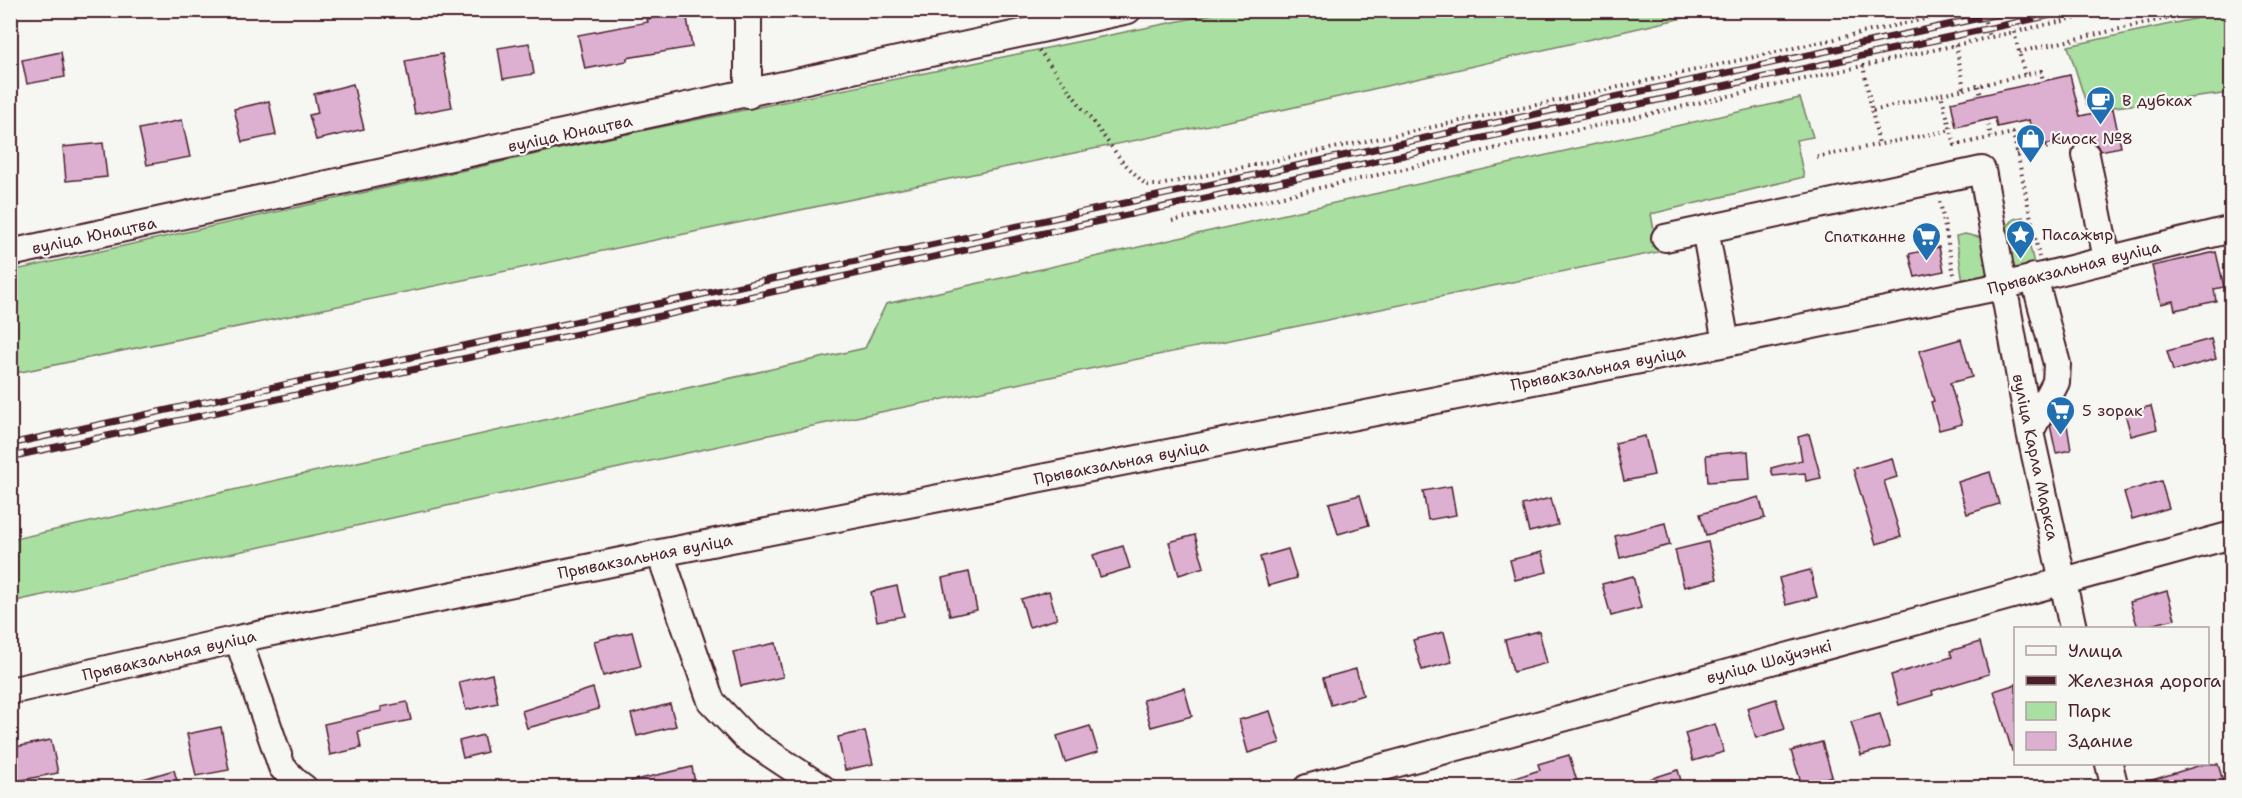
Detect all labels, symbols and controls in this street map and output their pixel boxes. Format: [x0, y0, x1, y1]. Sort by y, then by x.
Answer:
cafe icon: В дубках [2085, 84, 2117, 126]
place label: В дубках [2122, 90, 2192, 111]
street label: вуліца Юнацтва [506, 110, 634, 157]
shop icon: Киоск №8 [2014, 122, 2046, 164]
place label: Киоск №8 [2051, 128, 2133, 149]
street label: вуліца Юнацтва [30, 212, 158, 259]
place icon: Пасажыр [2005, 218, 2037, 260]
supermarket icon: Спатканне [1911, 220, 1943, 262]
place label: Пасажыр [2042, 224, 2113, 245]
place label: Спатканне [1824, 226, 1906, 247]
street label: Прывакзальная вуліца [1985, 236, 2163, 299]
street label: Прывакзальная вуліца [1509, 341, 1687, 396]
street label: вуліца Карла Маркса [2008, 372, 2063, 542]
supermarket icon: 5 зорак [2045, 394, 2077, 436]
place label: 5 зорак [2082, 400, 2143, 421]
street label: Прывакзальная вуліца [1032, 435, 1210, 490]
street label: Прывакзальная вуліца [556, 529, 734, 584]
street label: Прывакзальная вуліца [80, 625, 258, 686]
legend [2014, 627, 2209, 765]
street label: вуліца Шаўчэнкі [1704, 635, 1834, 688]
text: Улица [2068, 639, 2122, 663]
text: Железная дорога [2068, 669, 2221, 693]
text: Парк [2068, 699, 2111, 723]
text: Здание [2068, 729, 2133, 753]

